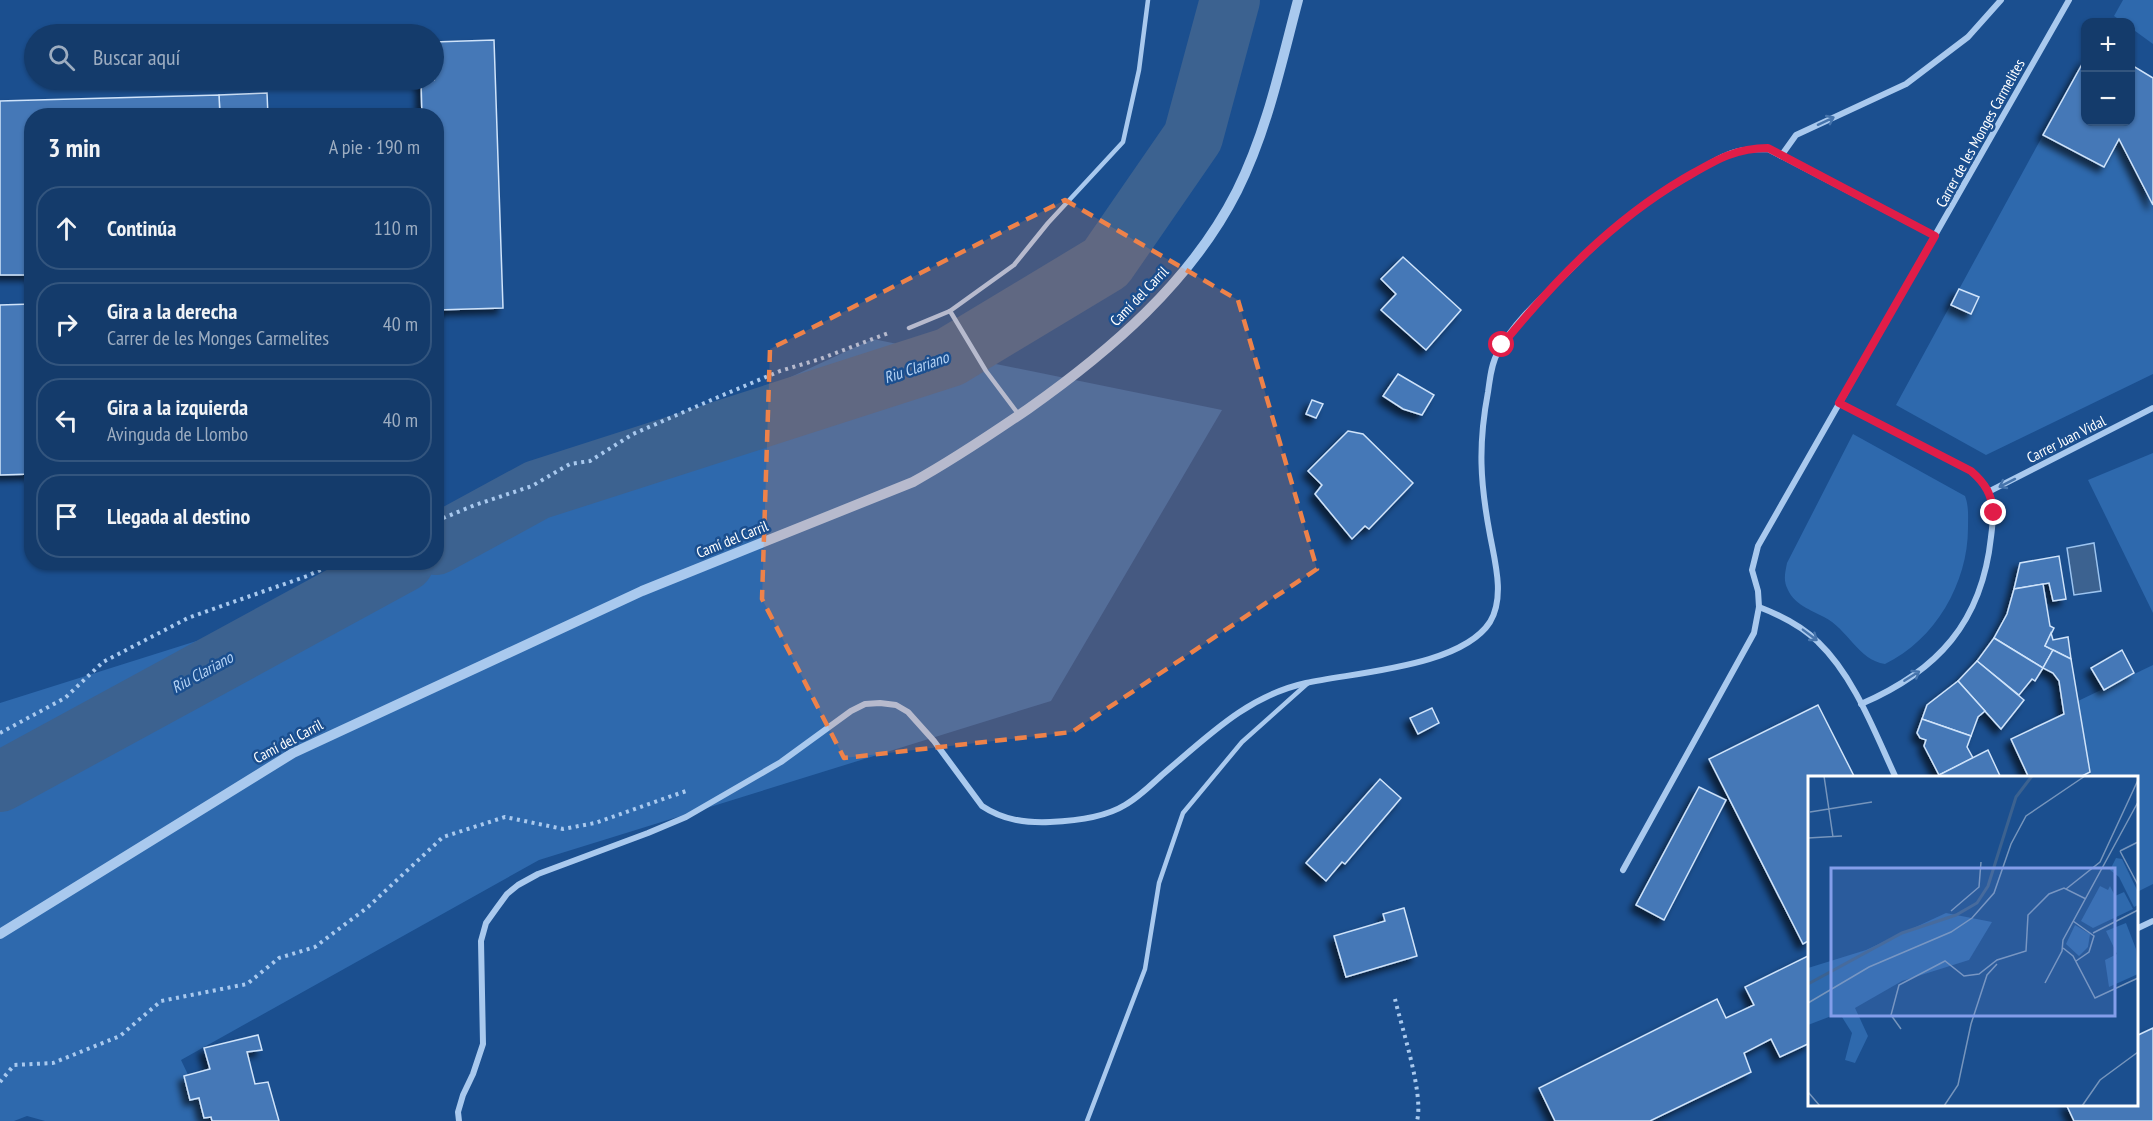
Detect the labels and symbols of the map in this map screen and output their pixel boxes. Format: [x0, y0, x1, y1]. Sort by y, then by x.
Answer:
street label: Carrer de les Monges Carmelites [1931, 56, 2029, 210]
one-way arrow [1816, 114, 1834, 126]
street label: Camí del Carril [1106, 262, 1173, 330]
route start [1488, 331, 1514, 357]
water label: Riu Clariano [881, 346, 952, 387]
street label: Carrer Juan Vidal [2023, 411, 2109, 467]
one-way arrow [1999, 477, 2017, 489]
route end [1980, 499, 2006, 525]
street label: Camí del Carril [693, 516, 771, 562]
one-way arrow [1802, 629, 1818, 642]
water label: Riu Clariano [168, 646, 237, 697]
one-way arrow [1903, 670, 1920, 682]
street label: Camí del Carril [250, 715, 326, 767]
inset map [1808, 776, 2138, 1106]

